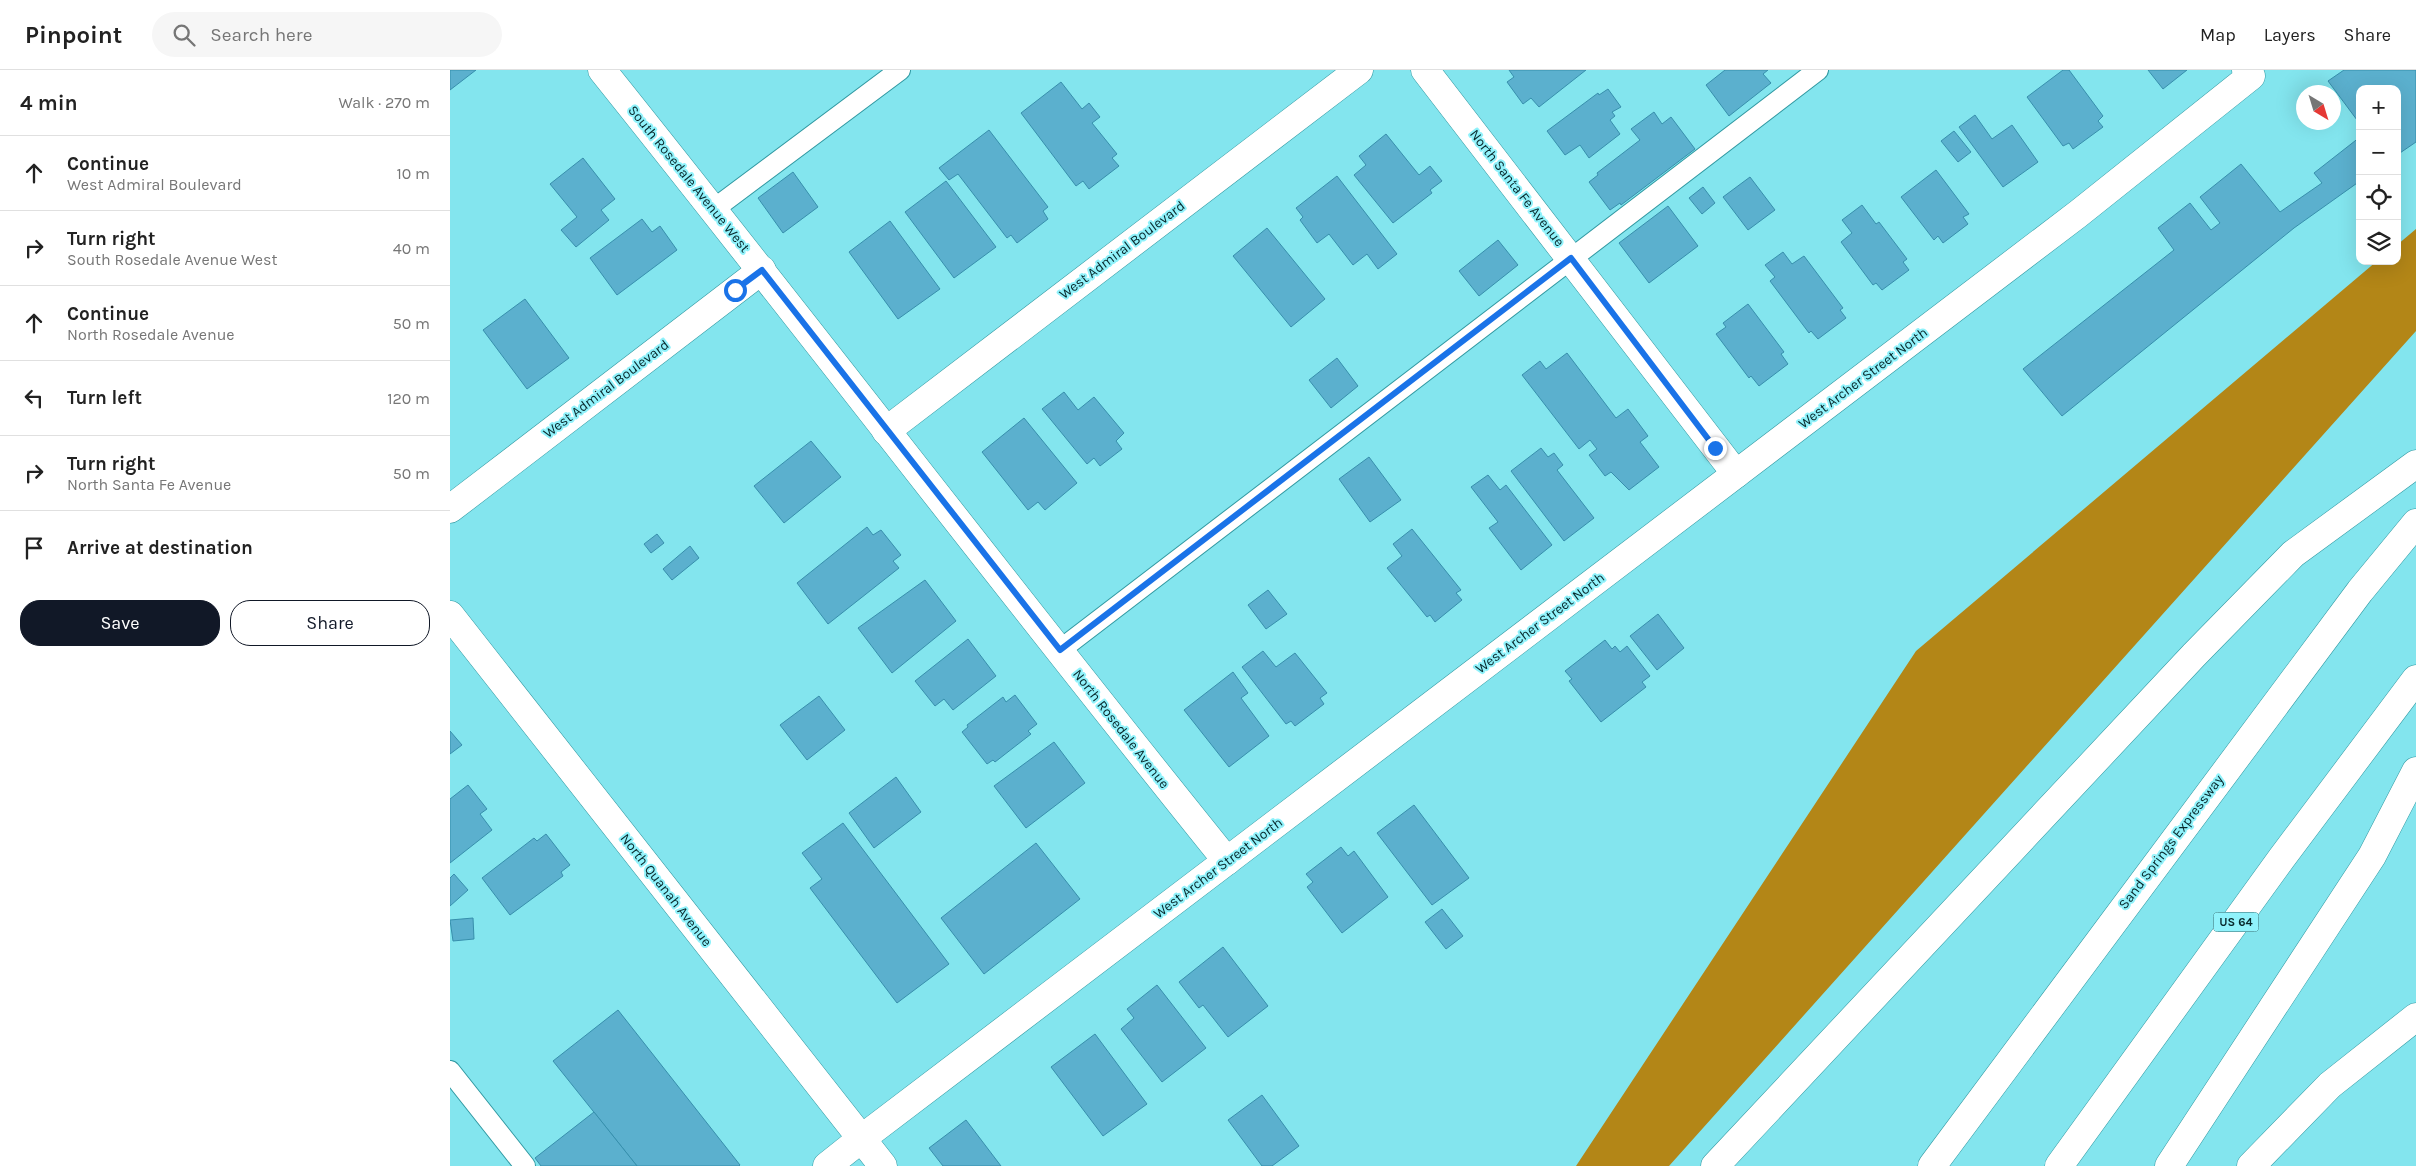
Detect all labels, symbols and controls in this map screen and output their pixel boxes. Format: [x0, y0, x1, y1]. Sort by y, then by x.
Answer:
search box [152, 12, 502, 57]
text: Pinpoint [25, 21, 122, 49]
icon: search [170, 21, 198, 49]
text: Search here [210, 24, 312, 46]
text: Map [2200, 24, 2236, 46]
text: Layers [2264, 24, 2316, 46]
text: Share [2344, 24, 2391, 46]
north arrow [2296, 85, 2341, 130]
map controls [2356, 85, 2401, 265]
button: + [2356, 85, 2401, 130]
text: 4 min [20, 91, 78, 115]
text: Walk · 270 m [338, 93, 430, 112]
street label: South Rosedale Avenue West [624, 102, 754, 256]
street label: North Santa Fe Avenue [1466, 126, 1568, 250]
button: − [2356, 130, 2401, 175]
text: Continue [67, 153, 149, 175]
icon: ahead [20, 159, 48, 187]
text: 10 m [396, 164, 430, 183]
text: West Admiral Boulevard [67, 175, 242, 194]
button: locate [2356, 175, 2401, 220]
street label: West Admiral Boulevard [1056, 197, 1188, 303]
button: layers [2356, 220, 2401, 265]
text: Turn right [67, 228, 156, 250]
icon: right [20, 234, 48, 262]
text: 40 m [393, 239, 430, 258]
text: South Rosedale Avenue West [67, 250, 277, 269]
route start [724, 279, 747, 302]
text: Continue [67, 303, 149, 325]
icon: ahead [20, 309, 48, 337]
text: 50 m [393, 314, 430, 333]
street label: West Archer Street North [1795, 324, 1931, 432]
text: North Rosedale Avenue [67, 325, 235, 344]
street label: West Admiral Boulevard [540, 336, 672, 442]
icon: left [20, 384, 48, 412]
text: Turn left [67, 387, 142, 409]
text: 120 m [387, 389, 430, 408]
route end [1704, 437, 1727, 460]
text: Turn right [67, 453, 156, 475]
icon: right [20, 459, 48, 487]
text: 50 m [393, 464, 430, 483]
text: North Santa Fe Avenue [67, 475, 231, 494]
icon: arrive [20, 534, 48, 562]
text: Arrive at destination [67, 537, 253, 559]
street label: West Archer Street North [1472, 569, 1608, 677]
button: Save [20, 600, 220, 646]
button: Share [230, 600, 430, 646]
street label: North Rosedale Avenue [1069, 666, 1173, 792]
street label: Sand Springs Expressway [2115, 771, 2227, 912]
street label: West Archer Street North [1150, 814, 1286, 922]
street label: North Quanah Avenue [617, 830, 715, 950]
road number: US 64 [2214, 912, 2258, 932]

